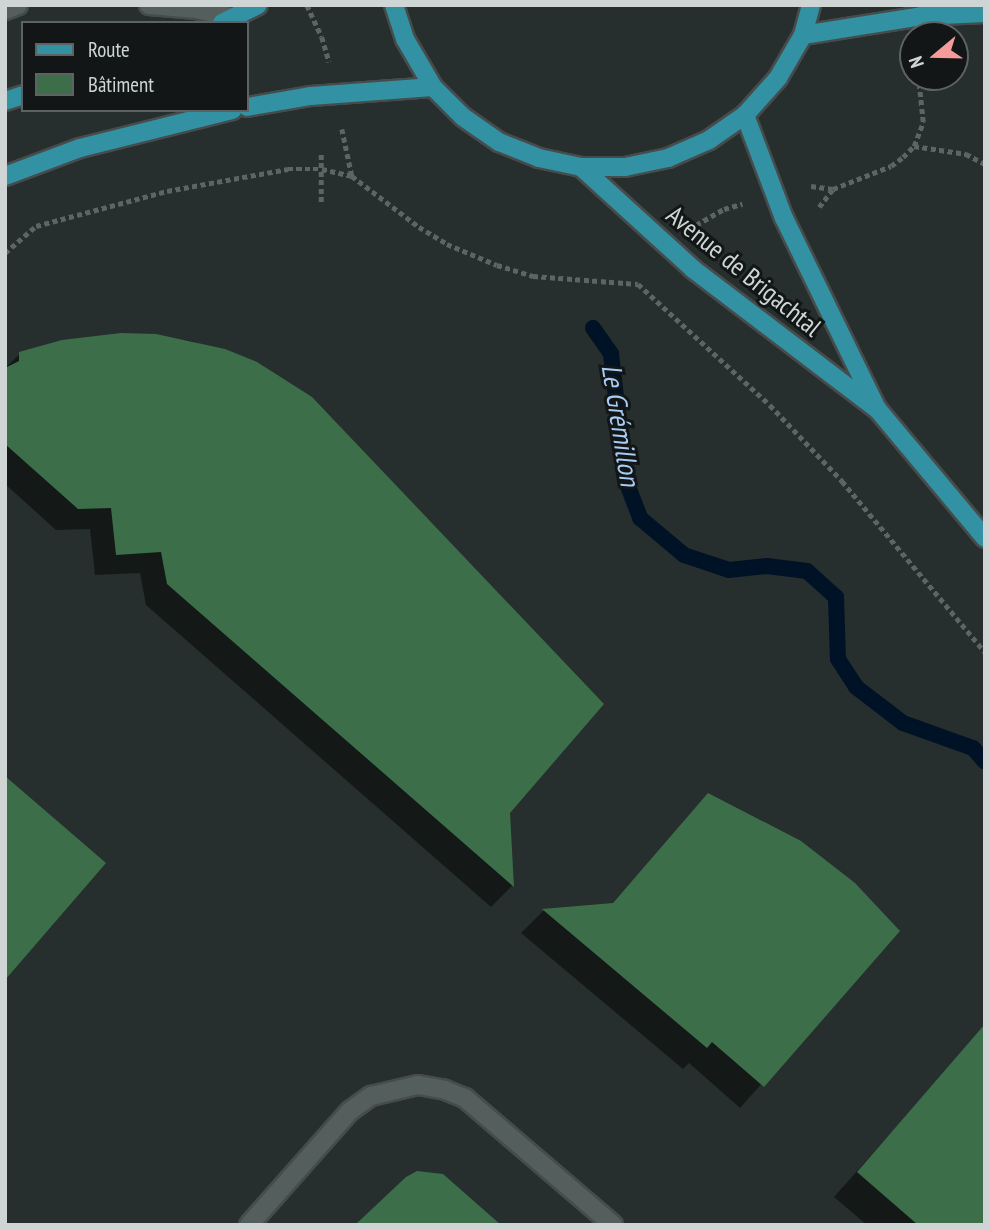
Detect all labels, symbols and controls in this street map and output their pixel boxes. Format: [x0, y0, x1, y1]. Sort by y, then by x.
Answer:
legend [21, 21, 248, 112]
north arrow [899, 21, 969, 91]
text: Route [88, 36, 130, 63]
text: N [903, 53, 929, 71]
text: Bâtiment [88, 71, 154, 98]
street label: Avenue de Brigachtal [660, 199, 828, 343]
water label: Le Grémillon [595, 362, 647, 488]

